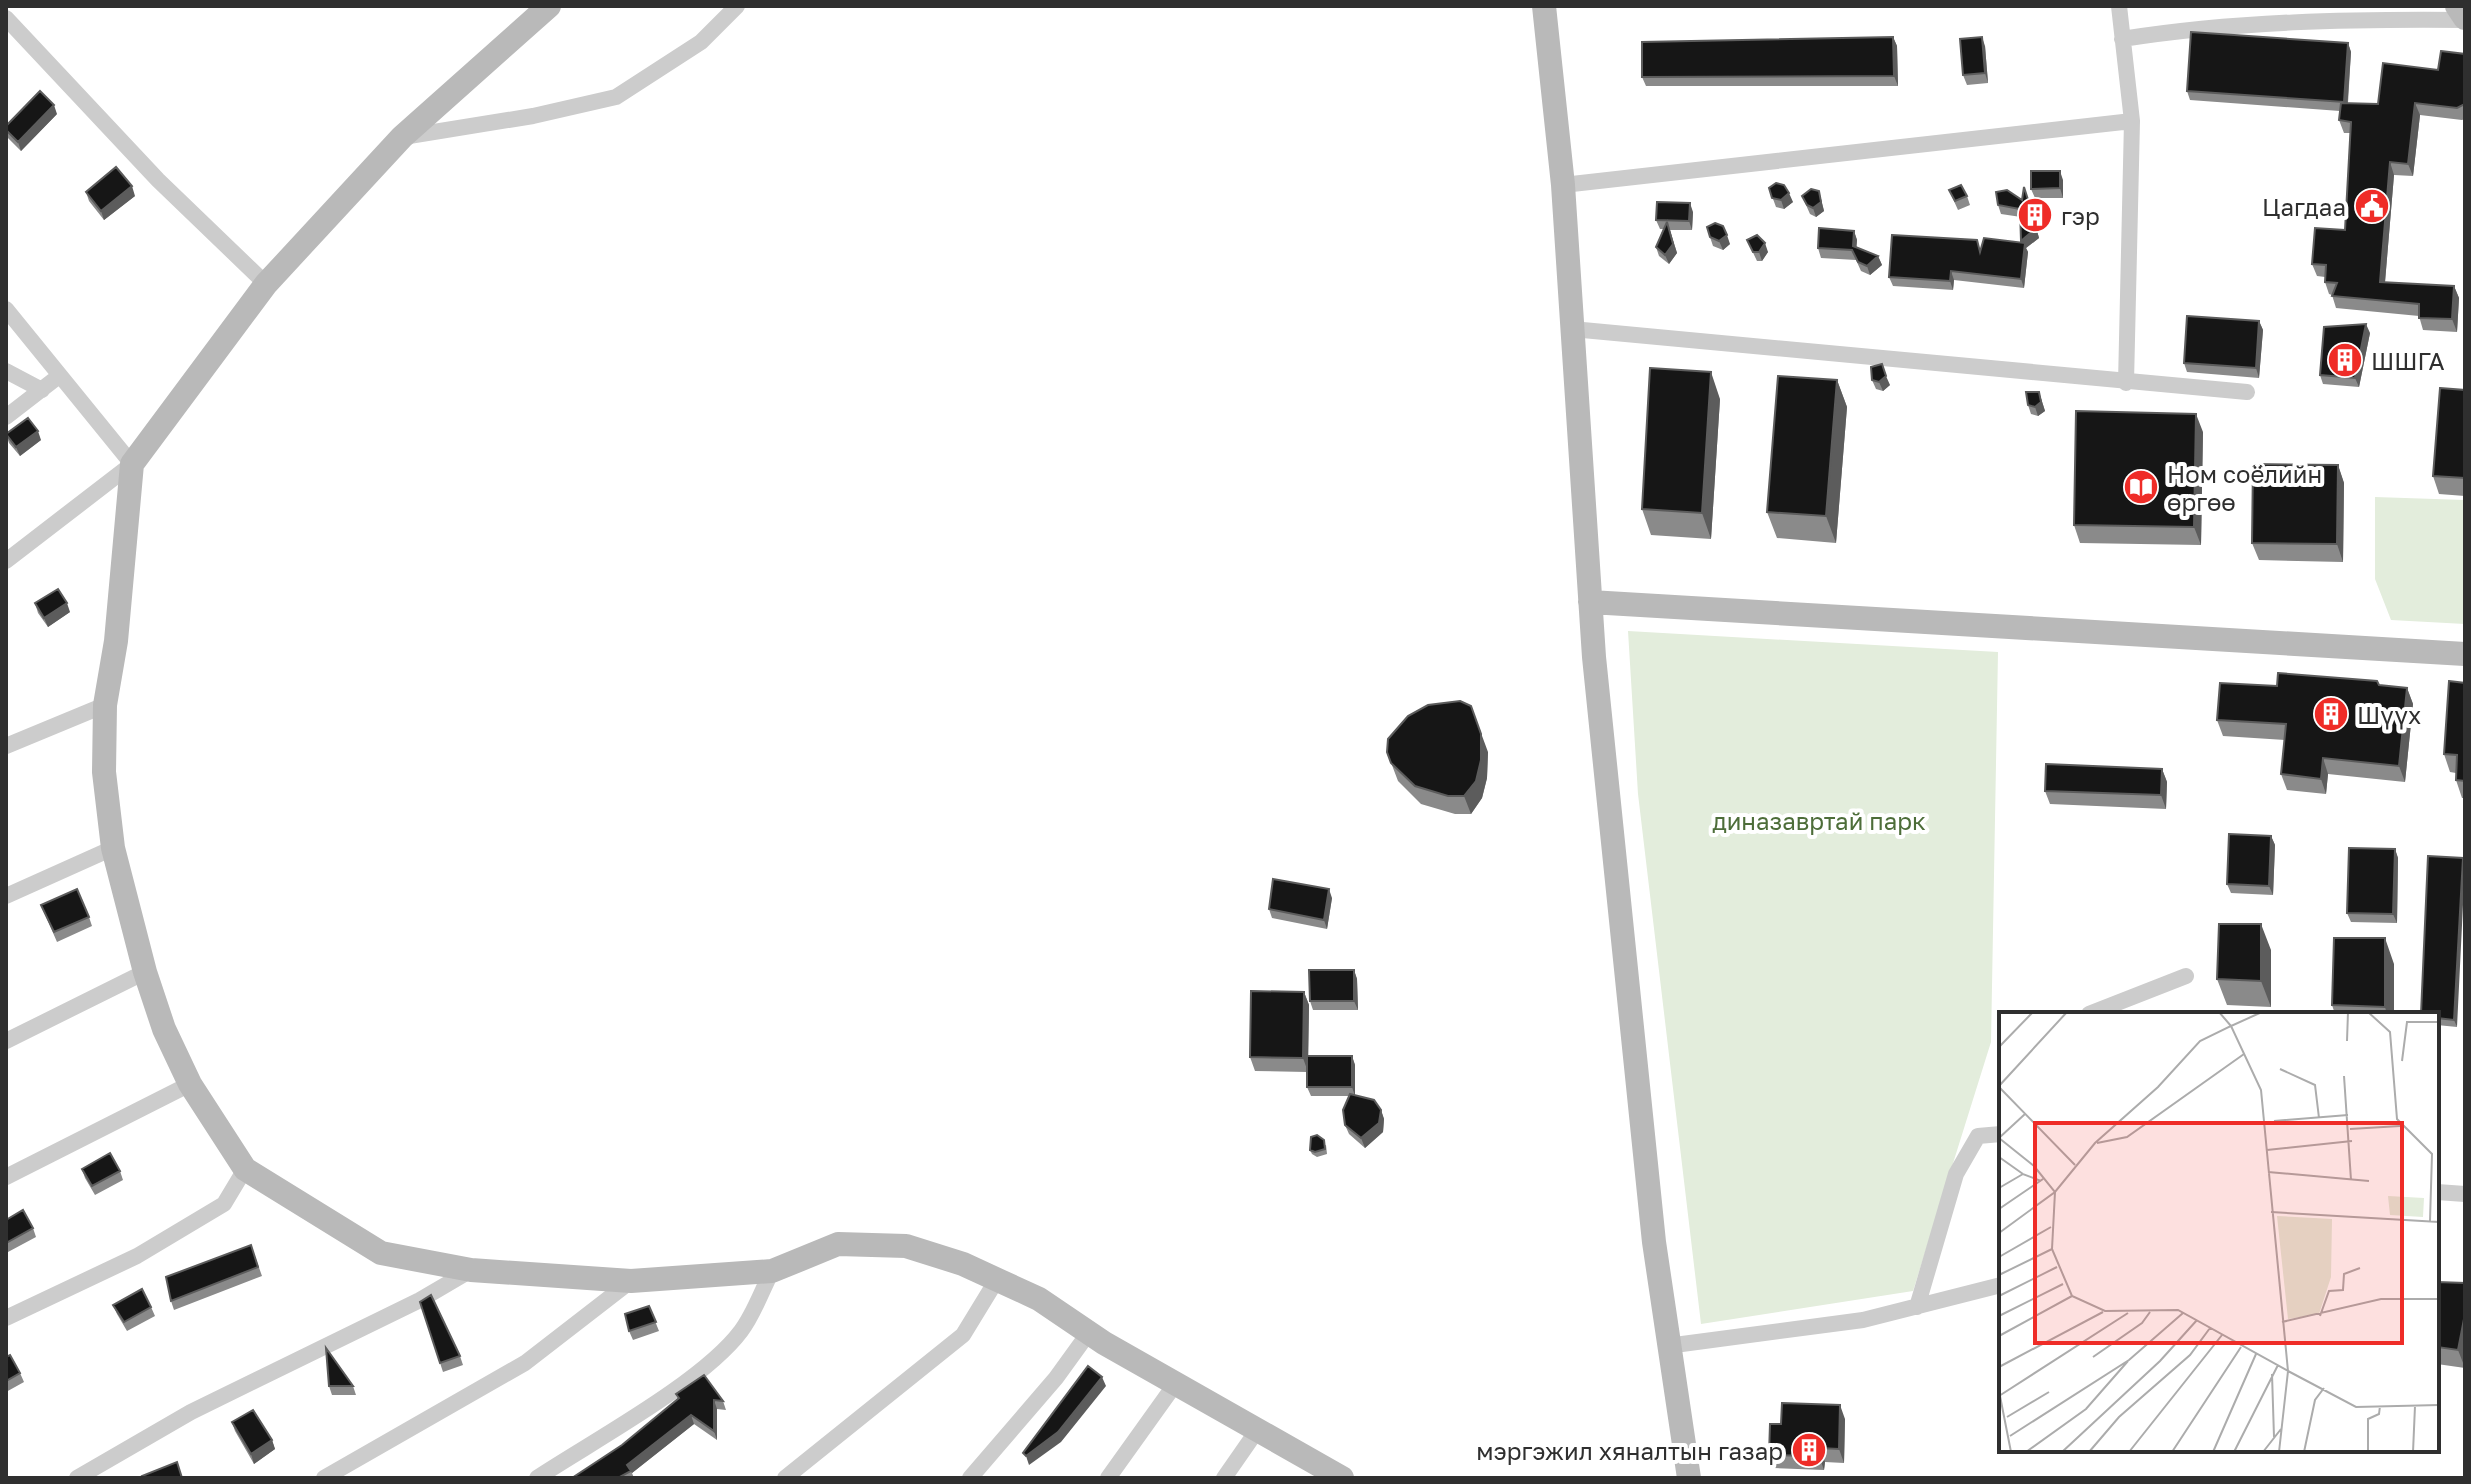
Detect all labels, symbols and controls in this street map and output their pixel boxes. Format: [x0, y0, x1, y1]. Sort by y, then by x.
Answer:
public building icon: Цагдаа [2353, 187, 2391, 225]
place label: Цагдаа [2262, 192, 2346, 221]
building icon: гэр [2016, 196, 2054, 234]
place label: гэр [2061, 201, 2100, 230]
building icon: ШШГА [2326, 341, 2364, 379]
place label: ШШГА [2371, 346, 2445, 375]
place label: Ном соёлийн өргөө [2167, 459, 2322, 516]
library icon: Ном соёлийн өргөө [2122, 468, 2160, 506]
building icon: Шүүх [2312, 695, 2350, 733]
place label: Шүүх [2357, 700, 2421, 730]
park label: диназавртай парк [1712, 806, 1926, 835]
inset map [1999, 1012, 2439, 1452]
building icon: мэргэжил хяналтын газар [1790, 1431, 1828, 1469]
place label: мэргэжил хяналтын газар [1476, 1436, 1783, 1465]

